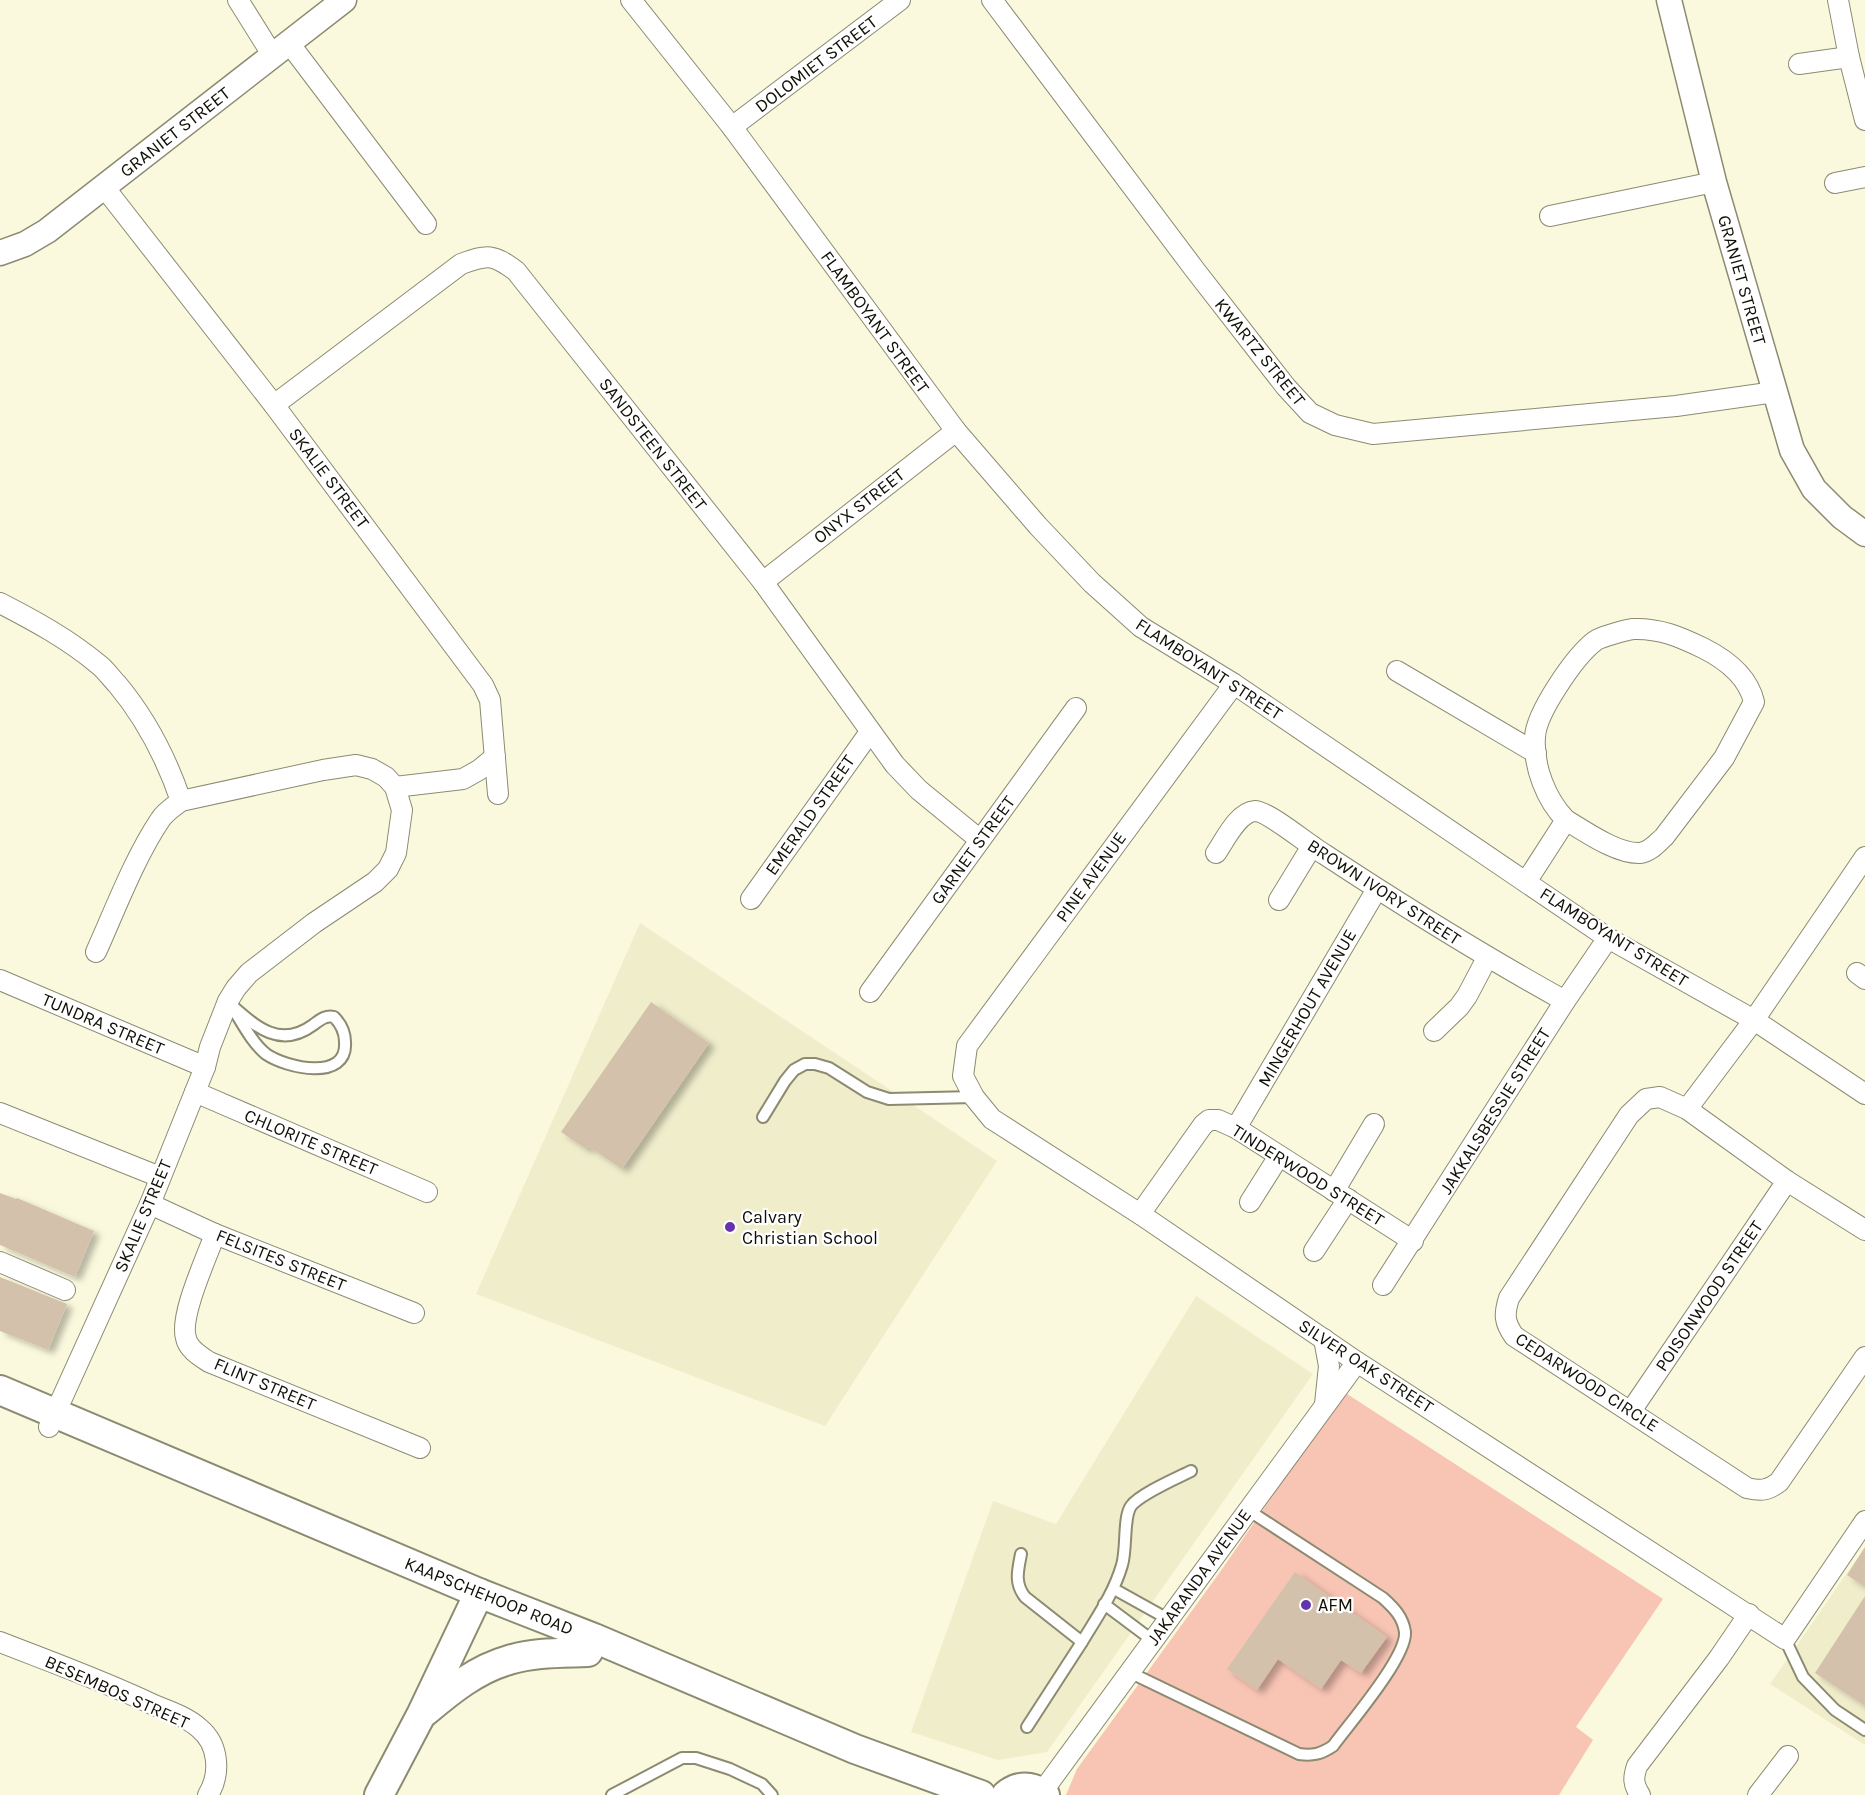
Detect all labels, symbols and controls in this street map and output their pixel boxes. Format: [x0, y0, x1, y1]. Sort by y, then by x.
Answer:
street label: DOLOMIET STREET [751, 11, 881, 117]
street label: GRANIET STREET [115, 82, 235, 182]
street label: GRANIET STREET [1713, 213, 1771, 347]
street label: FLAMBOYANT STREET [816, 246, 934, 398]
street label: KWARTZ STREET [1210, 294, 1310, 410]
street label: SANDSTEEN STREET [594, 373, 712, 515]
street label: SKALIE STREET [284, 423, 374, 533]
street label: ONYX STREET [809, 464, 909, 548]
street label: FLAMBOYANT STREET [1131, 613, 1287, 725]
street label: EMERALD STREET [760, 751, 860, 879]
street label: GARNET STREET [926, 791, 1020, 909]
street label: PINE AVENUE [1051, 828, 1131, 926]
street label: BROWN IVORY STREET [1303, 834, 1465, 950]
street label: FLAMBOYANT STREET [1536, 882, 1692, 992]
street label: MINGERHOUT AVENUE [1253, 925, 1361, 1091]
street label: TUNDRA STREET [39, 988, 167, 1060]
street label: JAKKALSBESSIE STREET [1435, 1024, 1555, 1198]
street label: CHLORITE STREET [241, 1104, 381, 1180]
street label: TINDERWOOD STREET [1228, 1119, 1388, 1231]
street label: SKALIE STREET [109, 1156, 177, 1276]
place label: Calvary Christian School [742, 1206, 878, 1249]
street label: POISONWOOD STREET [1650, 1216, 1768, 1376]
marker: Calvary Christian School [723, 1220, 737, 1234]
street label: FELSITES STREET [213, 1224, 349, 1296]
street label: SILVER OAK STREET [1294, 1314, 1438, 1418]
street label: CEDARWOOD CIRCLE [1511, 1327, 1663, 1437]
street label: FLINT STREET [211, 1353, 319, 1415]
street label: JAKARANDA AVENUE [1142, 1504, 1256, 1650]
street label: KAAPSCHEHOOP ROAD [401, 1552, 577, 1640]
place label: AFM [1318, 1594, 1353, 1616]
marker: AFM [1299, 1598, 1313, 1612]
street label: BESEMBOS STREET [41, 1650, 193, 1734]

